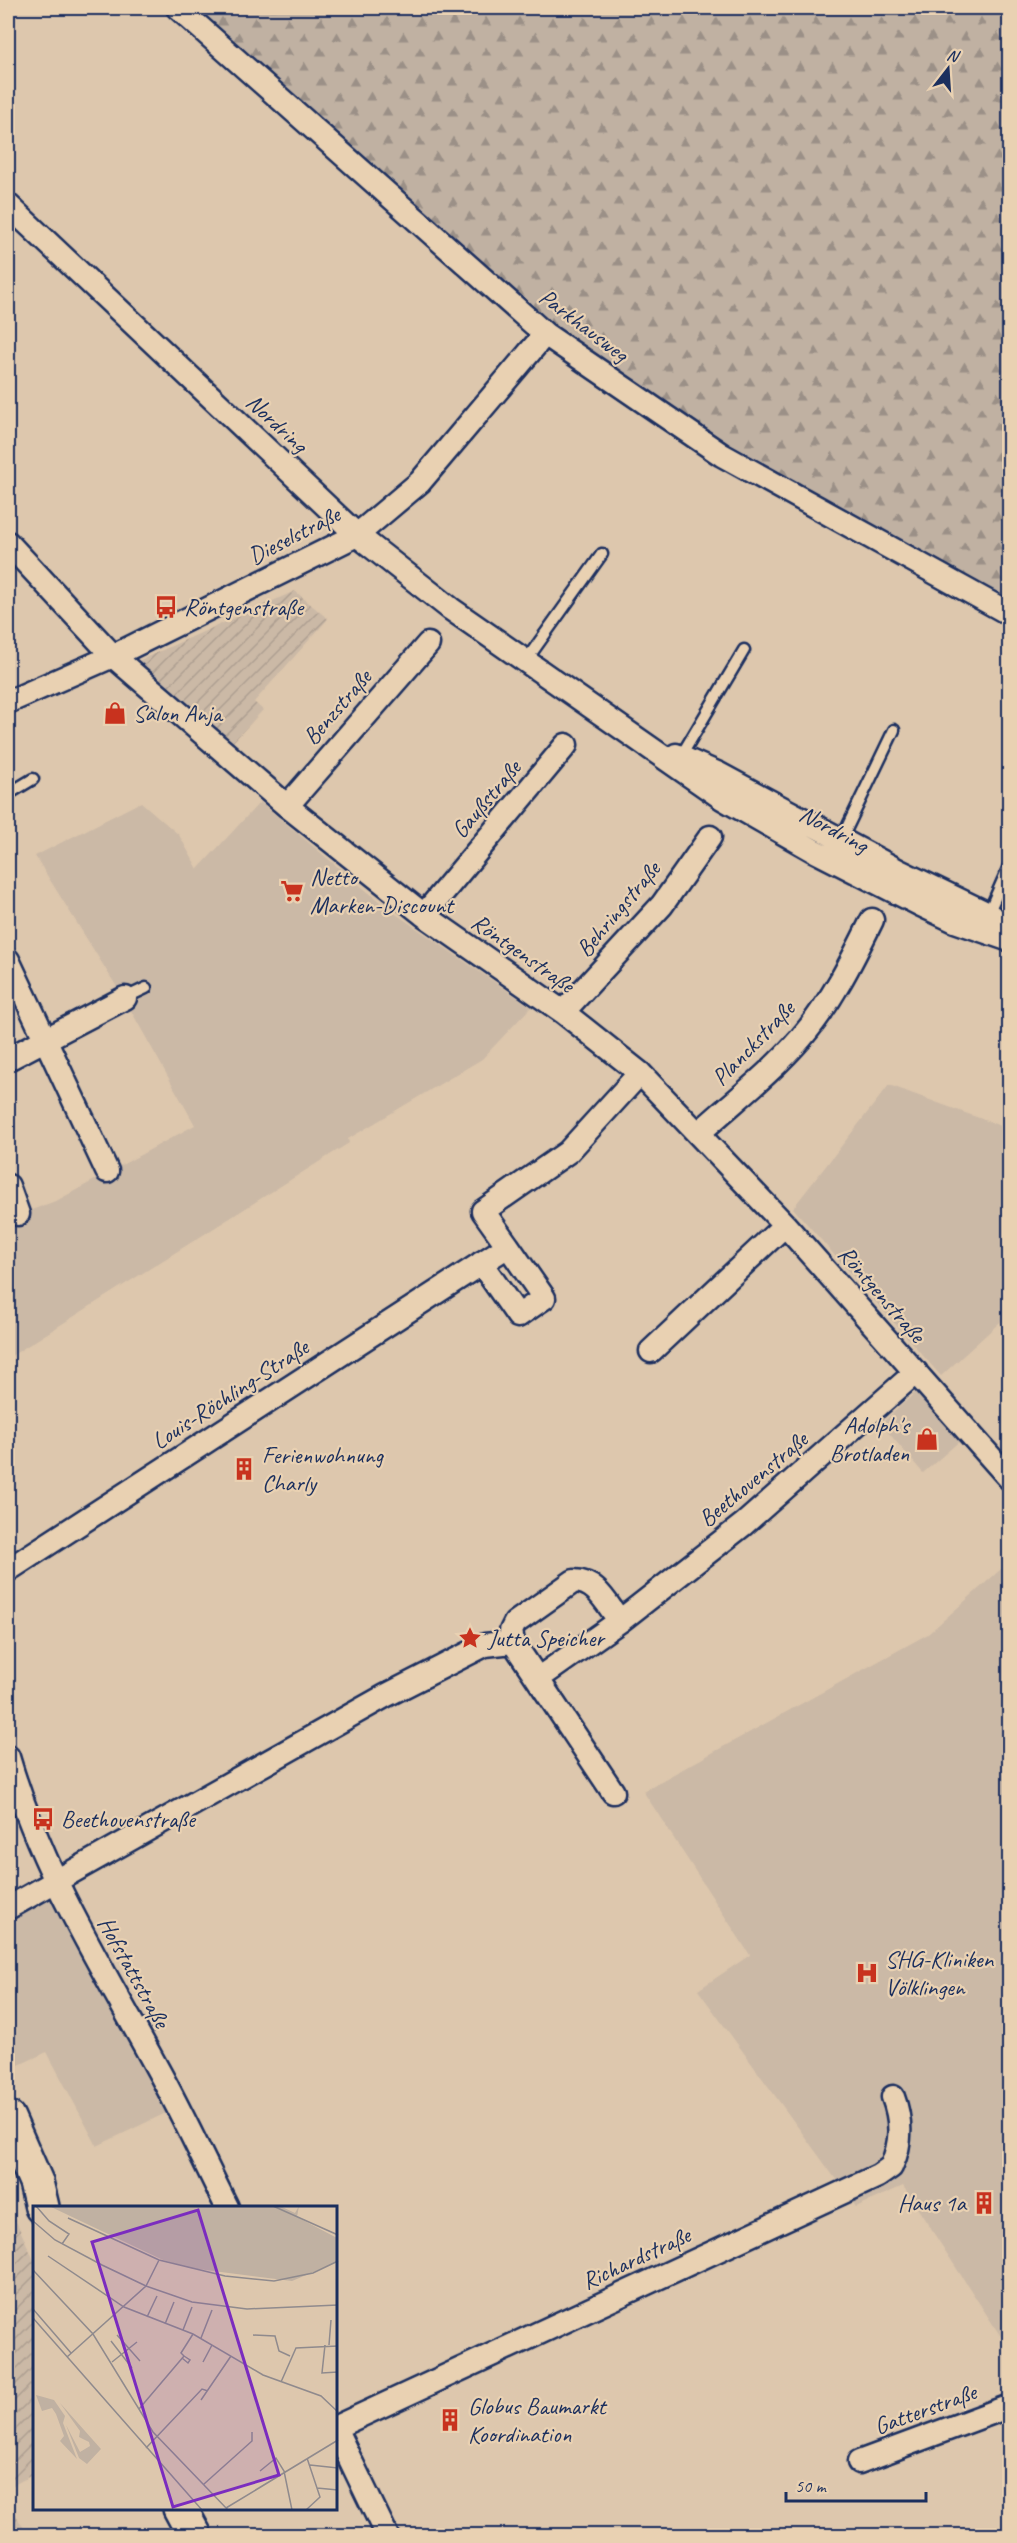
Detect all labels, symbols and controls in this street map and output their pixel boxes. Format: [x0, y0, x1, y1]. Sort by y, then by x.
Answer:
north arrow [918, 39, 978, 99]
text: N [944, 45, 963, 68]
street label: Parkhausweg [533, 282, 636, 369]
street label: Nordring [240, 387, 316, 461]
street label: Dieselstraße [243, 498, 347, 571]
place label: Röntgenstraße [184, 592, 305, 622]
bus stop icon: Röntgenstraße [153, 594, 179, 620]
street label: Benzstraße [296, 661, 379, 751]
place label: Salon Anja [133, 698, 224, 728]
shop icon: Salon Anja [102, 700, 128, 726]
street label: Gaußstraße [445, 752, 529, 844]
street label: Nordring [795, 799, 876, 861]
street label: Behringstraße [569, 853, 668, 963]
place label: Netto Marken-Discount [310, 862, 455, 920]
supermarket icon: Netto Marken-Discount [279, 878, 305, 904]
street label: Röntgenstraße [466, 907, 582, 1001]
street label: Planckstraße [705, 993, 802, 1092]
street label: Röntgenstraße [832, 1239, 934, 1350]
street label: Louis-Röchling-Straße [146, 1331, 316, 1456]
place label: Adolph's Brotladen [830, 1410, 912, 1468]
street label: Beethovenstraße [692, 1423, 816, 1533]
shop icon: Adolph's Brotladen [914, 1426, 940, 1452]
place label: Ferienwohnung Charly [262, 1440, 385, 1498]
building icon: Ferienwohnung Charly [231, 1456, 257, 1482]
place label: Jutta Speicher [487, 1623, 606, 1653]
place icon: Jutta Speicher [457, 1625, 483, 1651]
place label: Beethovenstraße [61, 1804, 197, 1834]
bus stop icon: Beethovenstraße [30, 1806, 56, 1832]
street label: Hofstattstraße [91, 1911, 178, 2035]
place label: SHG-Kliniken Völklingen [885, 1944, 995, 2002]
hospital icon: SHG-Kliniken Völklingen [854, 1960, 880, 1986]
place label: Haus 1a [898, 2188, 968, 2218]
building icon: Haus 1a [971, 2190, 997, 2216]
inset map [33, 2206, 338, 2510]
street label: Richardstraße [577, 2219, 697, 2296]
street label: Gatterstraße [870, 2376, 982, 2441]
place label: Globus Baumarkt Koordination [468, 2391, 607, 2449]
building icon: Globus Baumarkt Koordination [437, 2407, 463, 2433]
scale bar [786, 2465, 926, 2503]
text: 50 m [795, 2475, 828, 2497]

